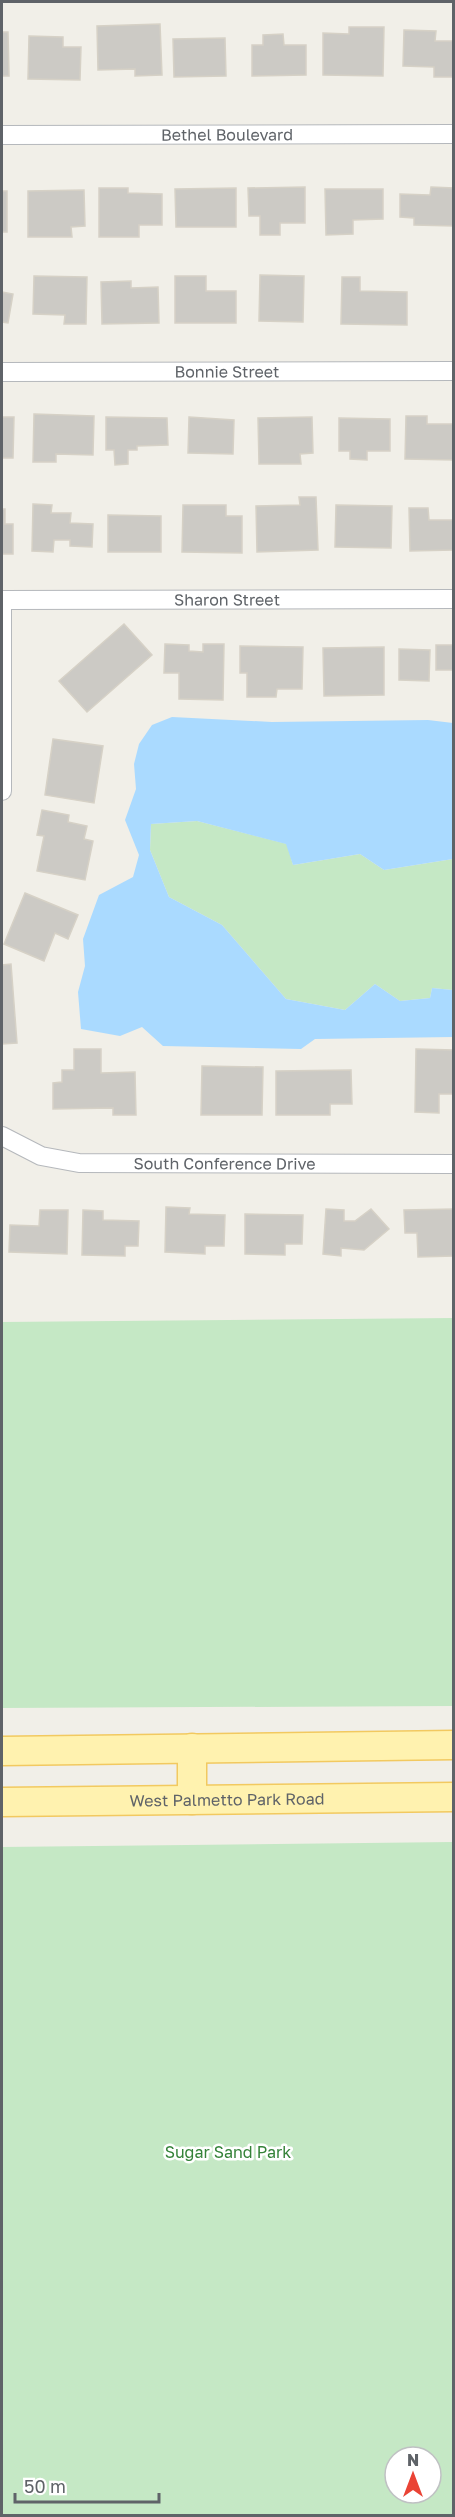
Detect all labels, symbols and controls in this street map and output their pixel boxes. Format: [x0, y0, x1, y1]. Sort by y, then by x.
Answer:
street label: Bethel Boulevard [161, 124, 293, 145]
street label: Bonnie Street [174, 361, 280, 382]
street label: Sharon Street [174, 589, 280, 610]
street label: South Conference Drive [133, 1153, 316, 1174]
street label: West Palmetto Park Road [129, 1788, 325, 1811]
park label: Sugar Sand Park [165, 2142, 291, 2162]
north arrow [383, 2445, 443, 2505]
text: N [407, 2450, 419, 2470]
scale bar [15, 2466, 159, 2504]
text: 50 m [24, 2475, 66, 2497]

